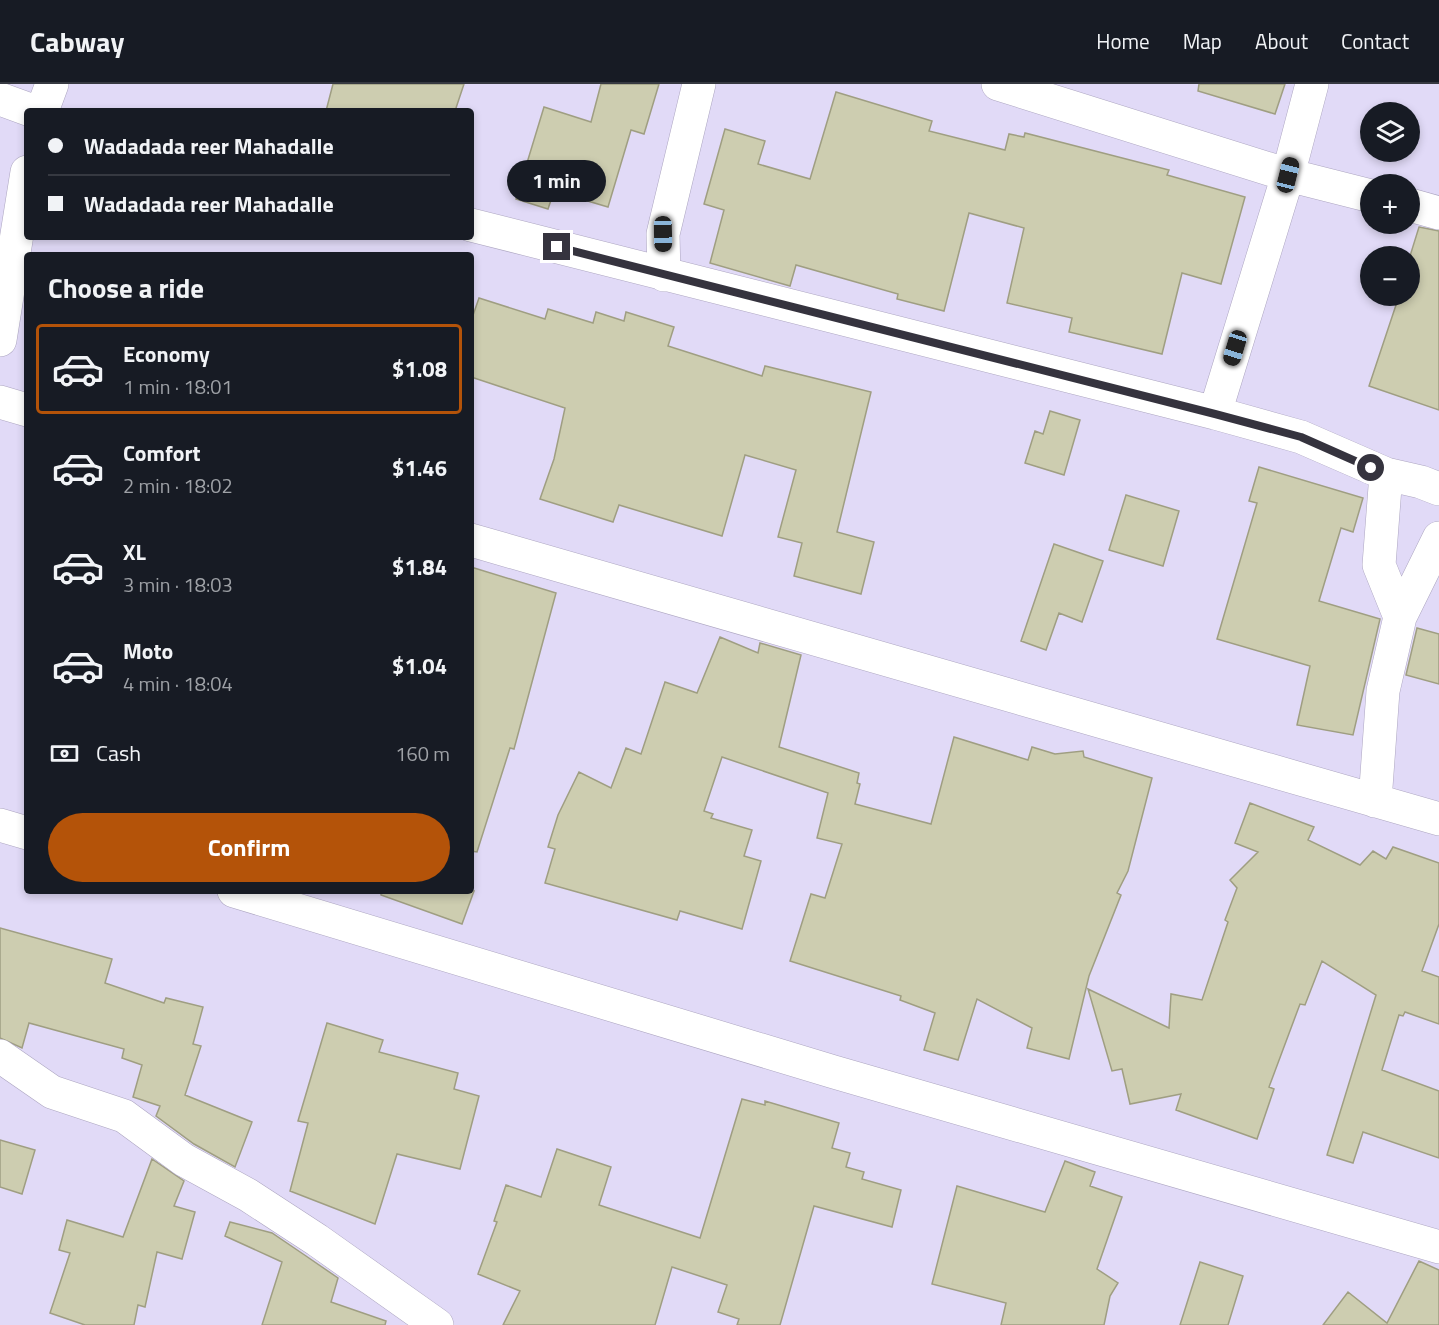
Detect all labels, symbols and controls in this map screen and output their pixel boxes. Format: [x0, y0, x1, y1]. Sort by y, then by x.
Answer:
text: Cabway [30, 20, 124, 63]
text: Home [1096, 25, 1150, 57]
text: Map [1183, 25, 1222, 57]
text: About [1255, 25, 1308, 57]
text: Contact [1341, 25, 1409, 57]
map controls [1360, 102, 1420, 306]
button: layers [1360, 102, 1420, 162]
text: Wadadada reer Mahadalle [84, 129, 334, 163]
car [1275, 155, 1301, 195]
callout: 1 min [508, 160, 606, 202]
text: 1 min [532, 165, 581, 196]
button: + [1360, 174, 1420, 234]
text: Wadadada reer Mahadalle [84, 187, 334, 221]
car [654, 216, 672, 252]
route end [543, 233, 570, 260]
button: − [1360, 246, 1420, 306]
text: Choose a ride [48, 267, 204, 308]
car [1221, 328, 1249, 368]
text: Economy [123, 337, 210, 371]
icon: car [51, 342, 105, 396]
text: $1.08 [392, 352, 447, 386]
text: 1 min · 18:01 [123, 371, 233, 402]
text: Comfort [123, 436, 201, 470]
icon: car [51, 441, 105, 495]
text: $1.46 [392, 451, 447, 485]
route start [1357, 454, 1384, 481]
text: 2 min · 18:02 [123, 470, 233, 501]
text: XL [123, 535, 146, 569]
icon: car [51, 540, 105, 594]
text: $1.84 [392, 550, 447, 584]
text: 3 min · 18:03 [123, 569, 233, 600]
text: Moto [123, 634, 173, 668]
icon: car [51, 639, 105, 693]
text: $1.04 [392, 649, 447, 683]
text: 4 min · 18:04 [123, 668, 233, 699]
text: Cash [96, 736, 141, 770]
icon: cash [48, 737, 81, 770]
text: 160 m [395, 738, 450, 769]
button: Confirm [48, 813, 450, 882]

